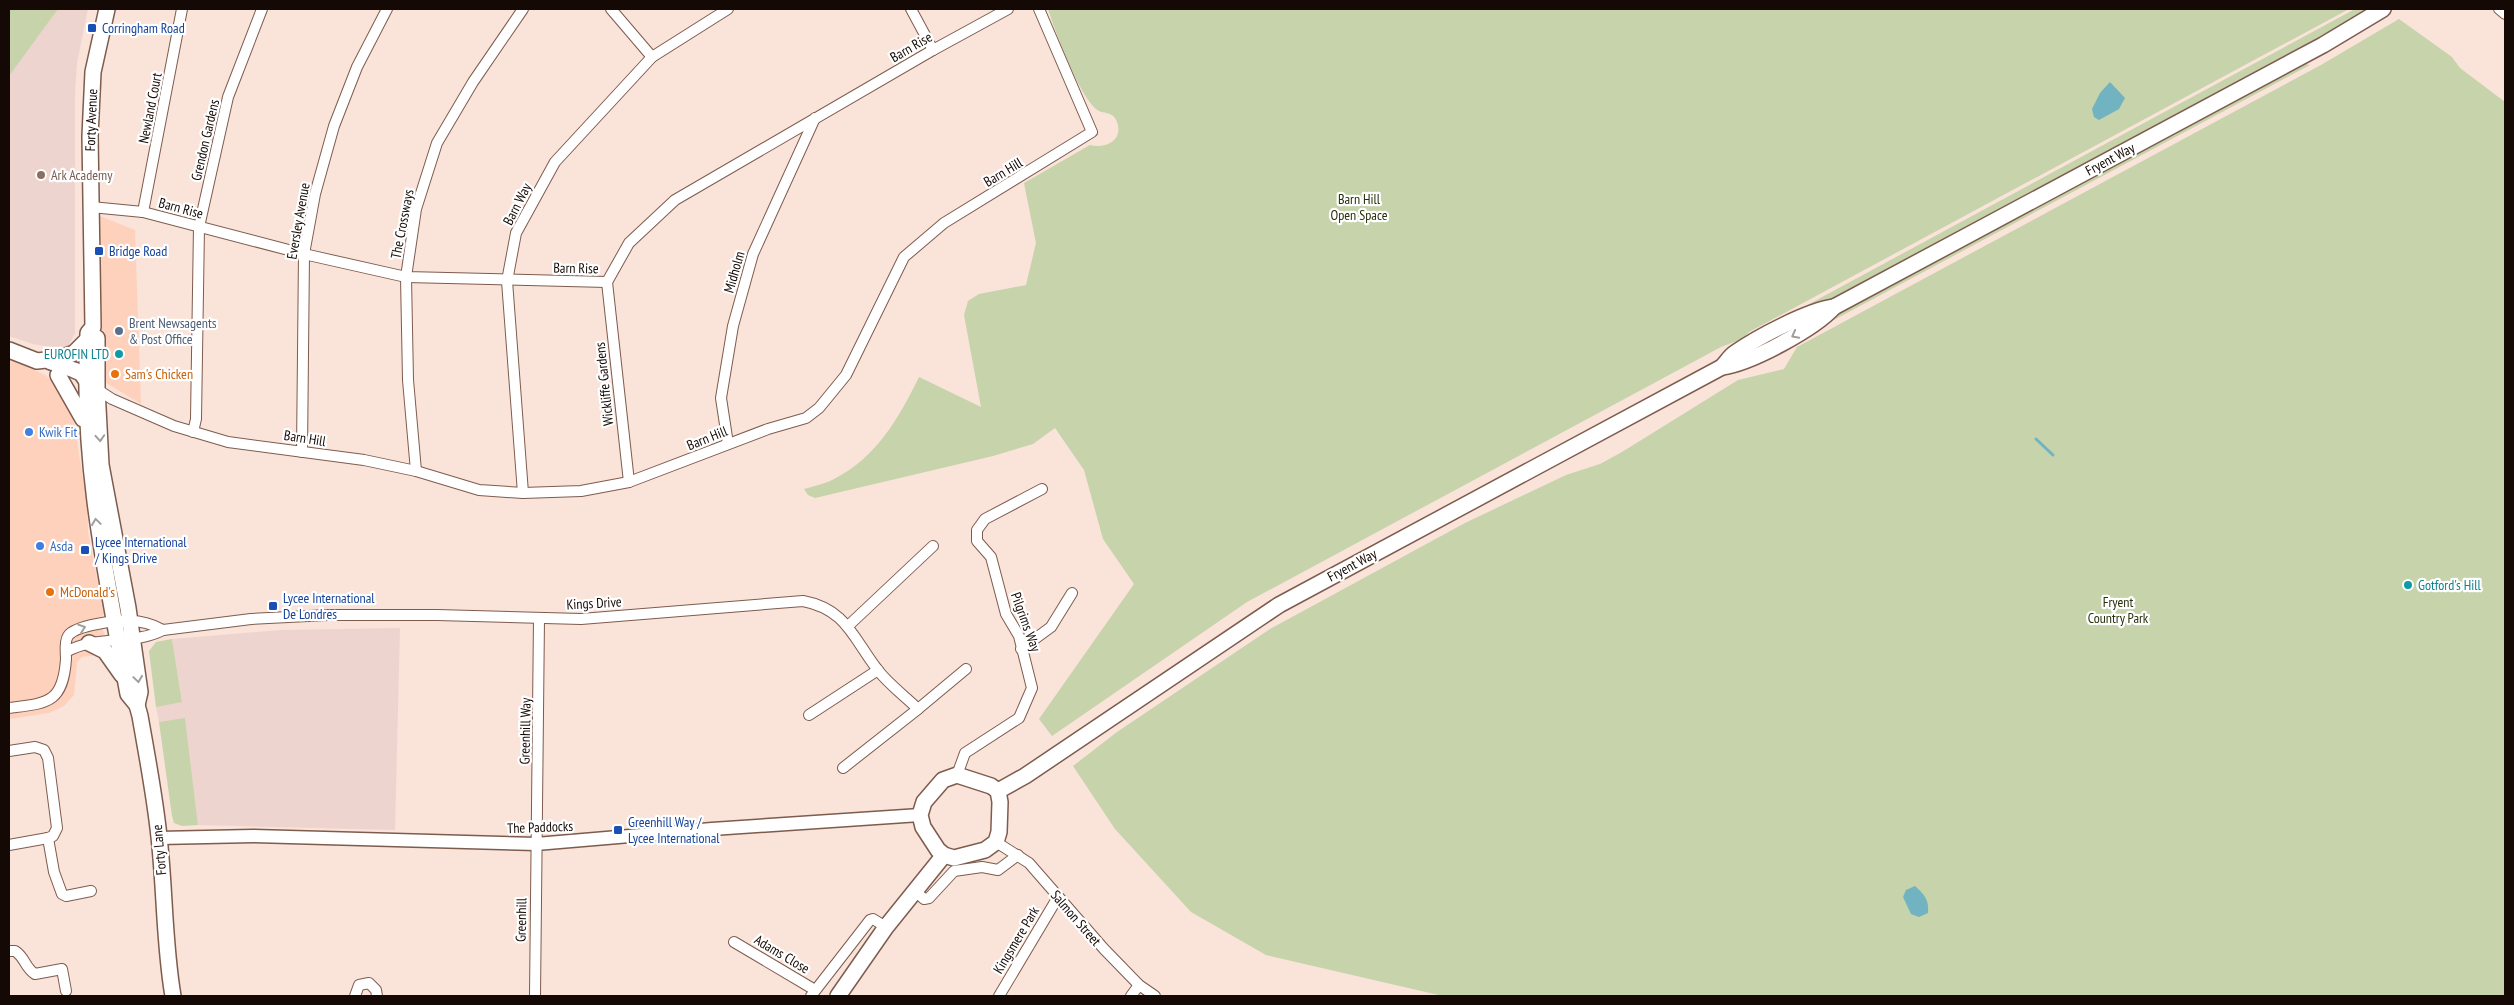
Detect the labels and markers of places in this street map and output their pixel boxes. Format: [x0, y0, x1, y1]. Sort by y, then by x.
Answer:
place label: Corringham Road [102, 19, 185, 37]
marker: Corringham Road [86, 22, 98, 34]
place label: Ark Academy [51, 166, 113, 184]
marker: Ark Academy [35, 169, 47, 181]
place label: Bridge Road [109, 242, 167, 260]
marker: Bridge Road [93, 245, 105, 257]
place label: Brent Newsagents & Post Office [129, 314, 217, 348]
marker: Brent Newsagents & Post Office [113, 325, 125, 337]
place label: EUROFIN LTD [44, 345, 109, 363]
marker: EUROFIN LTD [113, 348, 125, 360]
place label: Sam's Chicken [125, 365, 193, 383]
marker: Sam's Chicken [109, 368, 121, 380]
place label: Kwik Fit [39, 423, 77, 441]
marker: Kwik Fit [23, 426, 35, 438]
place label: Lycee International / Kings Drive [94, 533, 187, 567]
place label: Asda [50, 537, 73, 555]
marker: Asda [34, 540, 46, 552]
marker: Lycee International / Kings Drive [79, 544, 91, 556]
place label: Gotford's Hill [2418, 576, 2482, 594]
marker: Gotford's Hill [2402, 579, 2414, 591]
place label: McDonald's [60, 583, 115, 601]
marker: McDonald's [44, 586, 56, 598]
place label: Lycee International De Londres [283, 589, 375, 623]
marker: Lycee International De Londres [267, 600, 279, 612]
place label: Greenhill Way / Lycee International [628, 813, 720, 847]
marker: Greenhill Way / Lycee International [612, 824, 624, 836]

